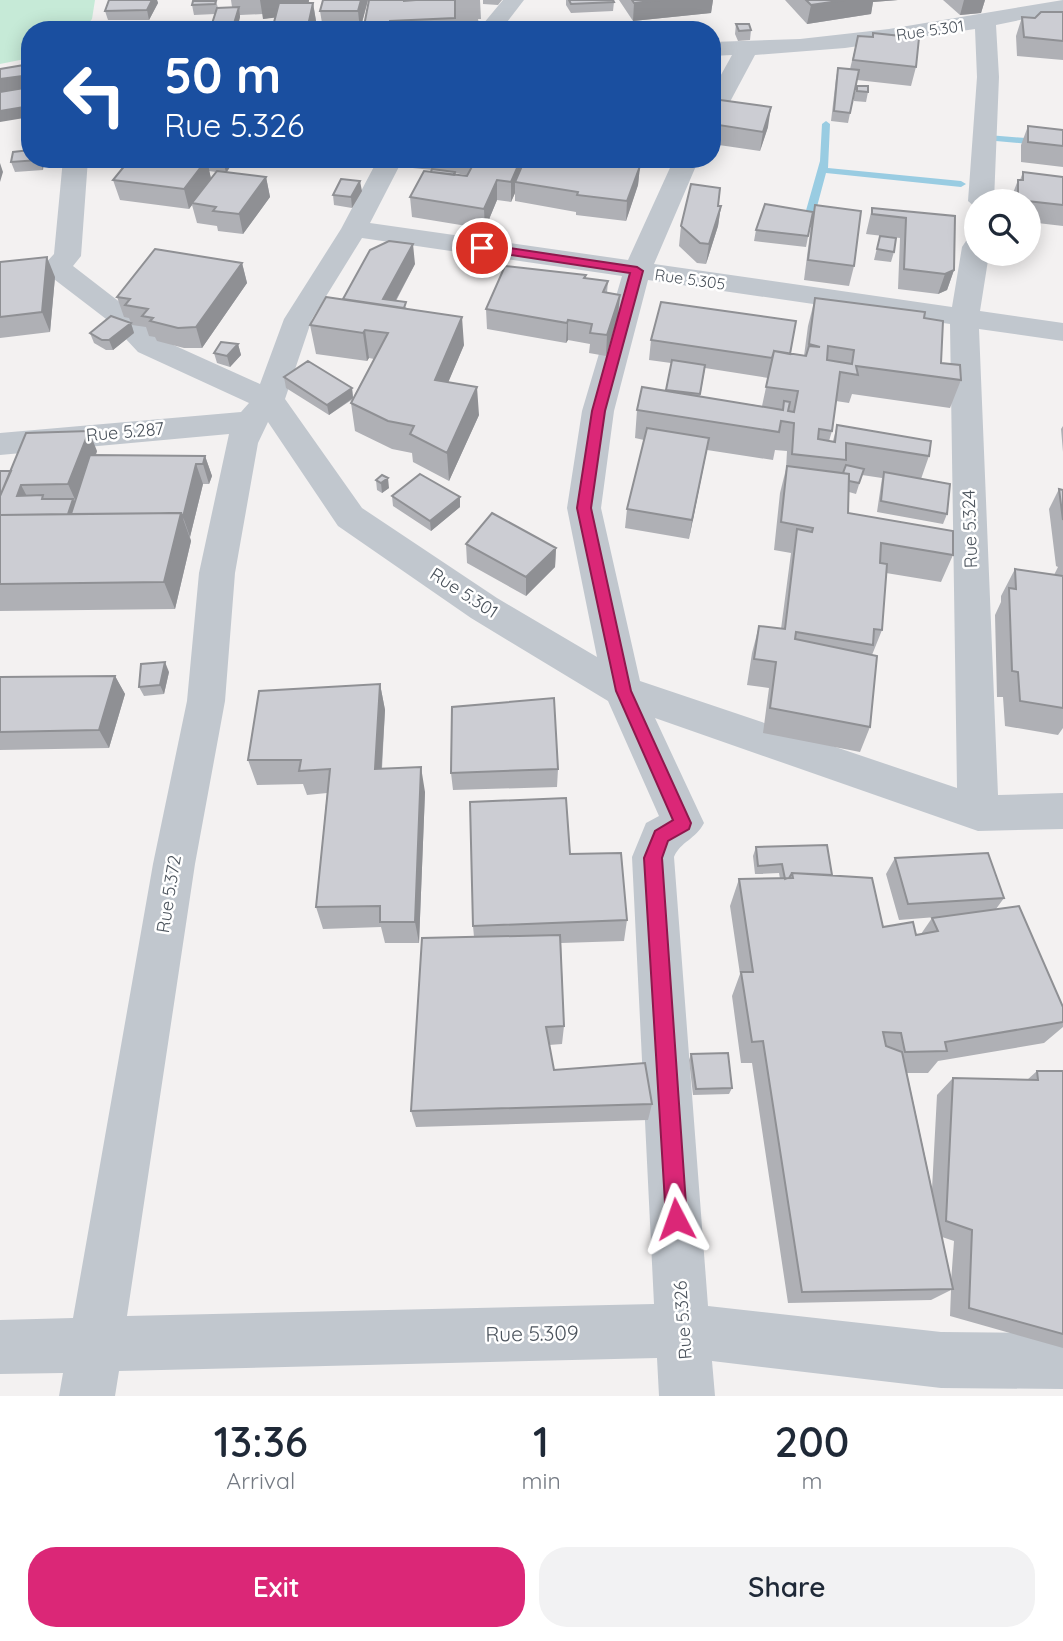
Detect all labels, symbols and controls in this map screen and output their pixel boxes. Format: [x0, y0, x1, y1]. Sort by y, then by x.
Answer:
street label: Rue 5.301 [895, 15, 965, 45]
text: 50 m [164, 44, 281, 105]
icon: left [49, 49, 140, 140]
text: Rue 5.326 [164, 105, 304, 145]
map controls [964, 189, 1041, 266]
button: search [964, 189, 1041, 266]
pin [452, 218, 512, 278]
icon: arrive [463, 229, 501, 267]
street label: Rue 5.305 [653, 264, 727, 294]
street label: Rue 5.287 [85, 417, 165, 446]
street label: Rue 5.324 [957, 489, 982, 569]
street label: Rue 5.301 [426, 562, 503, 623]
street label: Rue 5.372 [151, 853, 186, 934]
position arrow [639, 1182, 713, 1256]
street label: Rue 5.326 [668, 1280, 697, 1360]
street label: Rue 5.309 [485, 1319, 579, 1347]
text: 13:36 [214, 1415, 308, 1468]
text: 1 [533, 1415, 549, 1468]
text: 200 [774, 1415, 849, 1468]
text: Arrival [226, 1466, 295, 1495]
text: min [522, 1466, 561, 1495]
text: m [801, 1466, 822, 1495]
button: Exit [28, 1547, 525, 1627]
button: Share [539, 1547, 1035, 1627]

